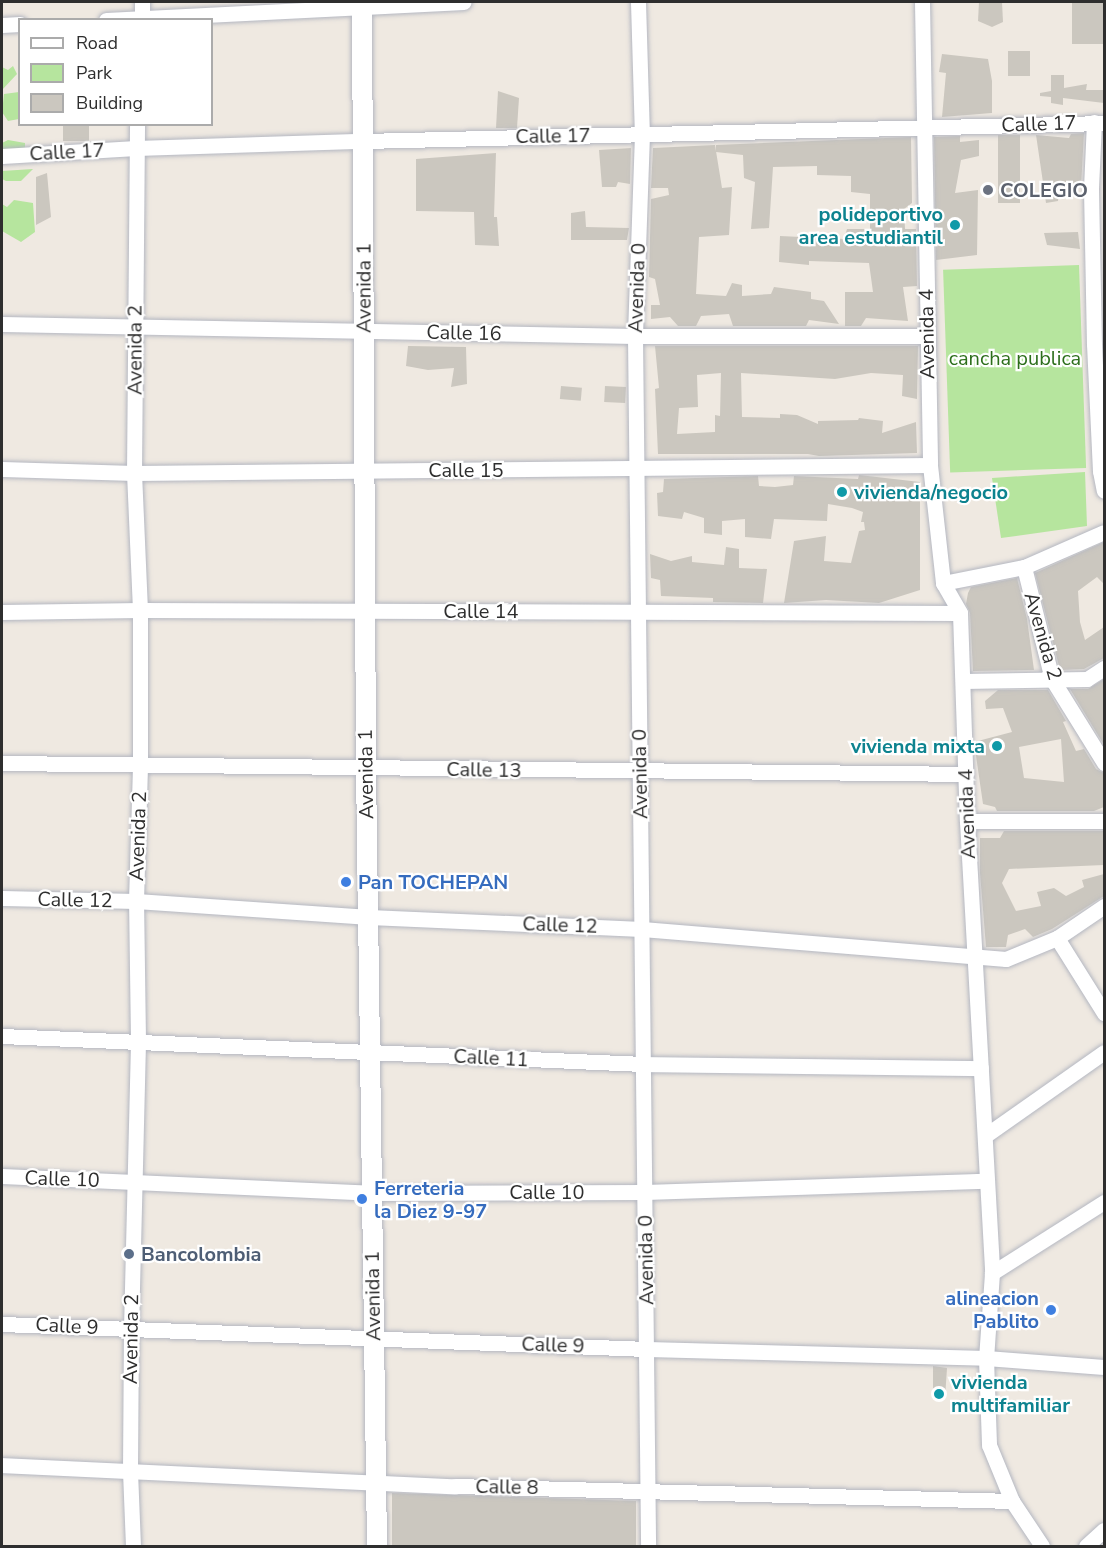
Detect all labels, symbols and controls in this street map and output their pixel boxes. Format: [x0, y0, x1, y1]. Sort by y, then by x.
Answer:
legend [18, 18, 213, 126]
text: Road [76, 31, 118, 55]
text: Park [76, 61, 112, 85]
text: Building [76, 91, 143, 115]
street label: Calle 17 [1001, 111, 1077, 137]
street label: Calle 17 [515, 123, 591, 149]
street label: Calle 17 [29, 138, 105, 166]
place label: COLEGIO [1000, 178, 1088, 202]
marker: COLEGIO [981, 183, 995, 197]
place label: polideportivo area estudiantil [799, 202, 943, 249]
marker: polideportivo area estudiantil [948, 218, 962, 232]
street label: Avenida 0 [623, 242, 651, 334]
street label: Avenida 1 [352, 243, 376, 333]
street label: Avenida 4 [914, 289, 940, 379]
street label: Avenida 2 [123, 305, 147, 395]
street label: Calle 16 [426, 320, 502, 346]
park label: cancha publica [949, 346, 1081, 370]
street label: Calle 15 [428, 458, 504, 482]
place label: vivienda/negocio [854, 480, 1008, 504]
marker: vivienda/negocio [835, 485, 849, 499]
street label: Avenida 2 [1019, 589, 1067, 683]
street label: Calle 14 [443, 599, 519, 623]
street label: Avenida 1 [353, 729, 379, 819]
street label: Avenida 0 [627, 729, 653, 819]
place label: vivienda mixta [851, 734, 985, 758]
marker: vivienda mixta [990, 739, 1004, 753]
street label: Calle 13 [446, 757, 522, 783]
street label: Avenida 4 [953, 768, 981, 860]
street label: Avenida 2 [124, 790, 152, 882]
place label: Pan TOCHEPAN [358, 870, 508, 894]
marker: Pan TOCHEPAN [339, 875, 353, 889]
street label: Calle 12 [37, 887, 113, 913]
street label: Calle 12 [522, 912, 598, 938]
street label: Calle 11 [453, 1044, 529, 1072]
street label: Calle 10 [24, 1166, 100, 1192]
place label: Ferreteria la Diez 9-97 [374, 1176, 487, 1223]
street label: Calle 10 [509, 1180, 585, 1204]
marker: Ferreteria la Diez 9-97 [355, 1192, 369, 1206]
street label: Avenida 0 [633, 1215, 659, 1305]
place label: Bancolombia [141, 1242, 262, 1266]
marker: Bancolombia [122, 1247, 136, 1261]
street label: Avenida 1 [360, 1251, 386, 1341]
place label: alineacion Pablito [945, 1286, 1039, 1333]
street label: Avenida 2 [118, 1294, 144, 1384]
marker: alineacion Pablito [1044, 1303, 1058, 1317]
street label: Calle 9 [35, 1312, 99, 1340]
street label: Calle 9 [521, 1332, 585, 1358]
place label: vivienda multifamiliar [951, 1370, 1070, 1417]
marker: vivienda multifamiliar [932, 1387, 946, 1401]
street label: Calle 8 [475, 1474, 539, 1500]

